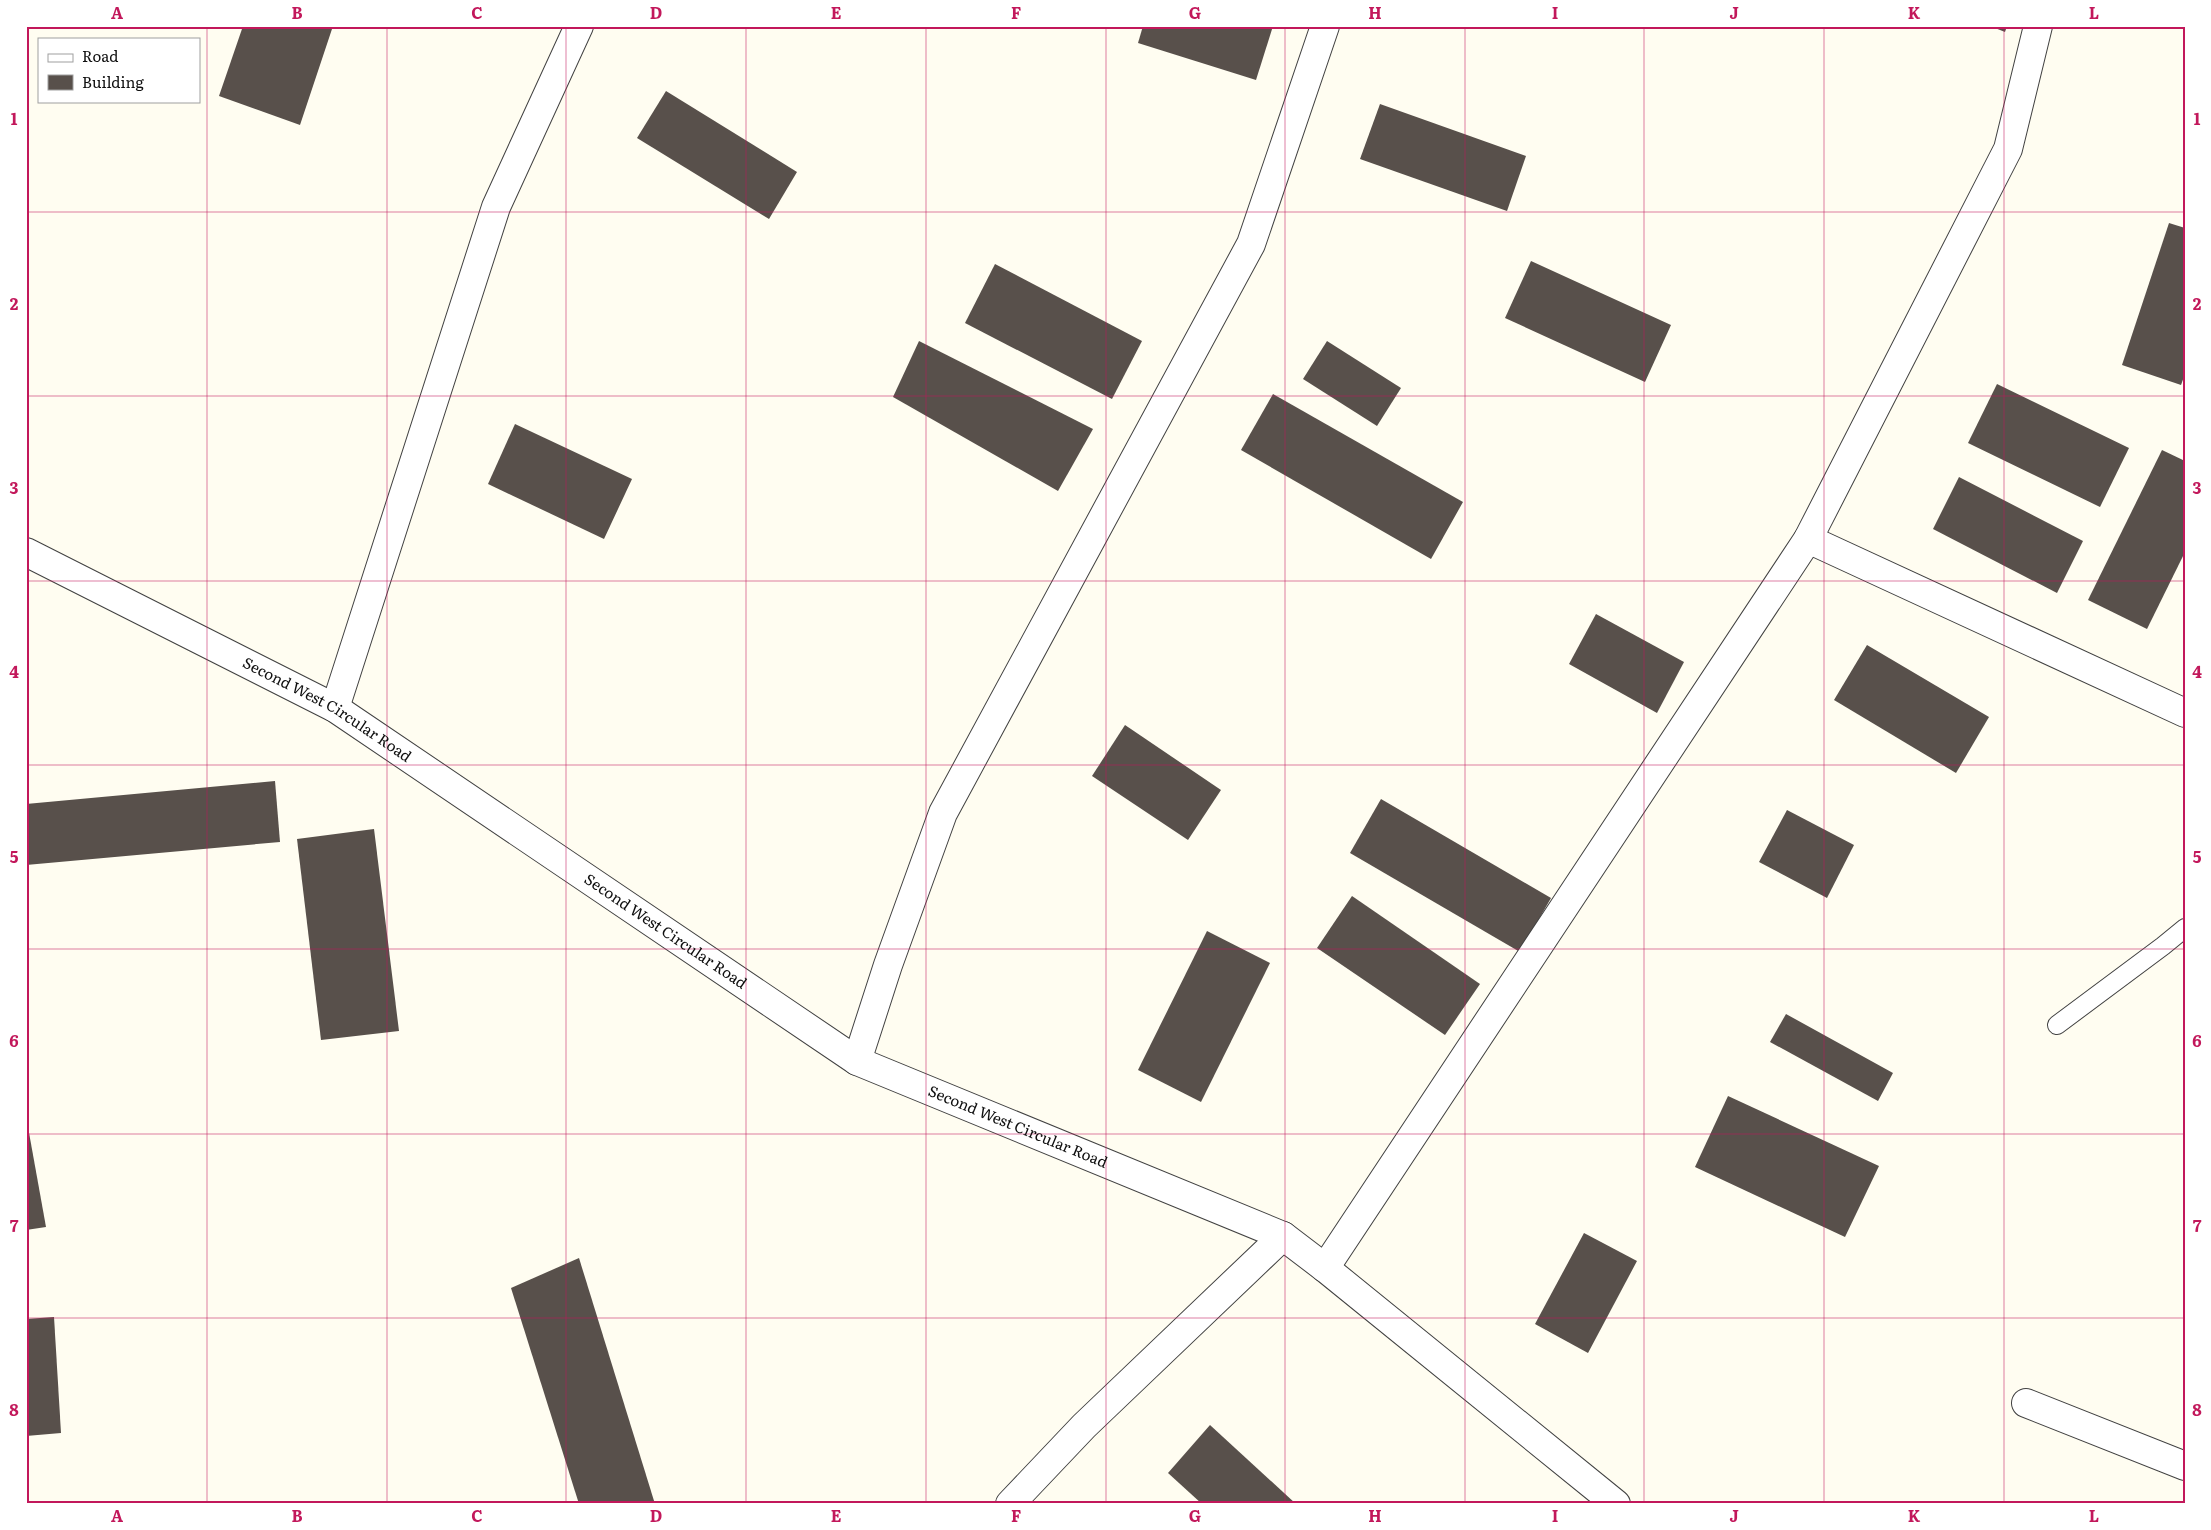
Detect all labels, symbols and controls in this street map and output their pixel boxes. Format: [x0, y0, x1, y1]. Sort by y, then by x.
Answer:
text: A [111, 0, 123, 24]
text: B [291, 0, 303, 24]
text: C [471, 0, 483, 24]
text: D [650, 0, 662, 24]
text: E [831, 0, 842, 24]
text: F [1011, 0, 1021, 24]
text: G [1189, 0, 1201, 24]
text: H [1368, 0, 1382, 24]
text: I [1552, 0, 1558, 24]
text: J [1729, 0, 1739, 24]
text: K [1908, 0, 1921, 24]
text: L [2089, 0, 2099, 24]
legend [38, 38, 200, 102]
text: Road [82, 44, 118, 67]
text: Building [82, 70, 144, 93]
text: 1 [11, 106, 18, 130]
text: 1 [2194, 106, 2201, 130]
text: 2 [10, 291, 19, 315]
text: 2 [2193, 291, 2202, 315]
text: 3 [10, 475, 19, 499]
text: 3 [2193, 475, 2202, 499]
street label: Second West Circular Road [239, 650, 417, 767]
text: 4 [9, 659, 19, 683]
text: 4 [2192, 659, 2202, 683]
text: 5 [10, 844, 19, 868]
text: 5 [2193, 844, 2202, 868]
street label: Second West Circular Road [580, 867, 752, 994]
text: 6 [9, 1028, 19, 1052]
text: 6 [2192, 1028, 2202, 1052]
street label: Second West Circular Road [925, 1078, 1111, 1173]
text: 7 [10, 1213, 19, 1237]
text: 7 [2193, 1213, 2202, 1237]
text: 8 [9, 1397, 19, 1421]
text: 8 [2192, 1397, 2202, 1421]
text: A [111, 1503, 123, 1527]
text: B [291, 1503, 303, 1527]
text: C [471, 1503, 483, 1527]
text: D [650, 1503, 662, 1527]
text: E [831, 1503, 842, 1527]
text: F [1011, 1503, 1021, 1527]
text: G [1189, 1503, 1201, 1527]
text: H [1368, 1503, 1382, 1527]
text: I [1552, 1503, 1558, 1527]
text: J [1729, 1503, 1739, 1527]
text: K [1908, 1503, 1921, 1527]
text: L [2089, 1503, 2099, 1527]

